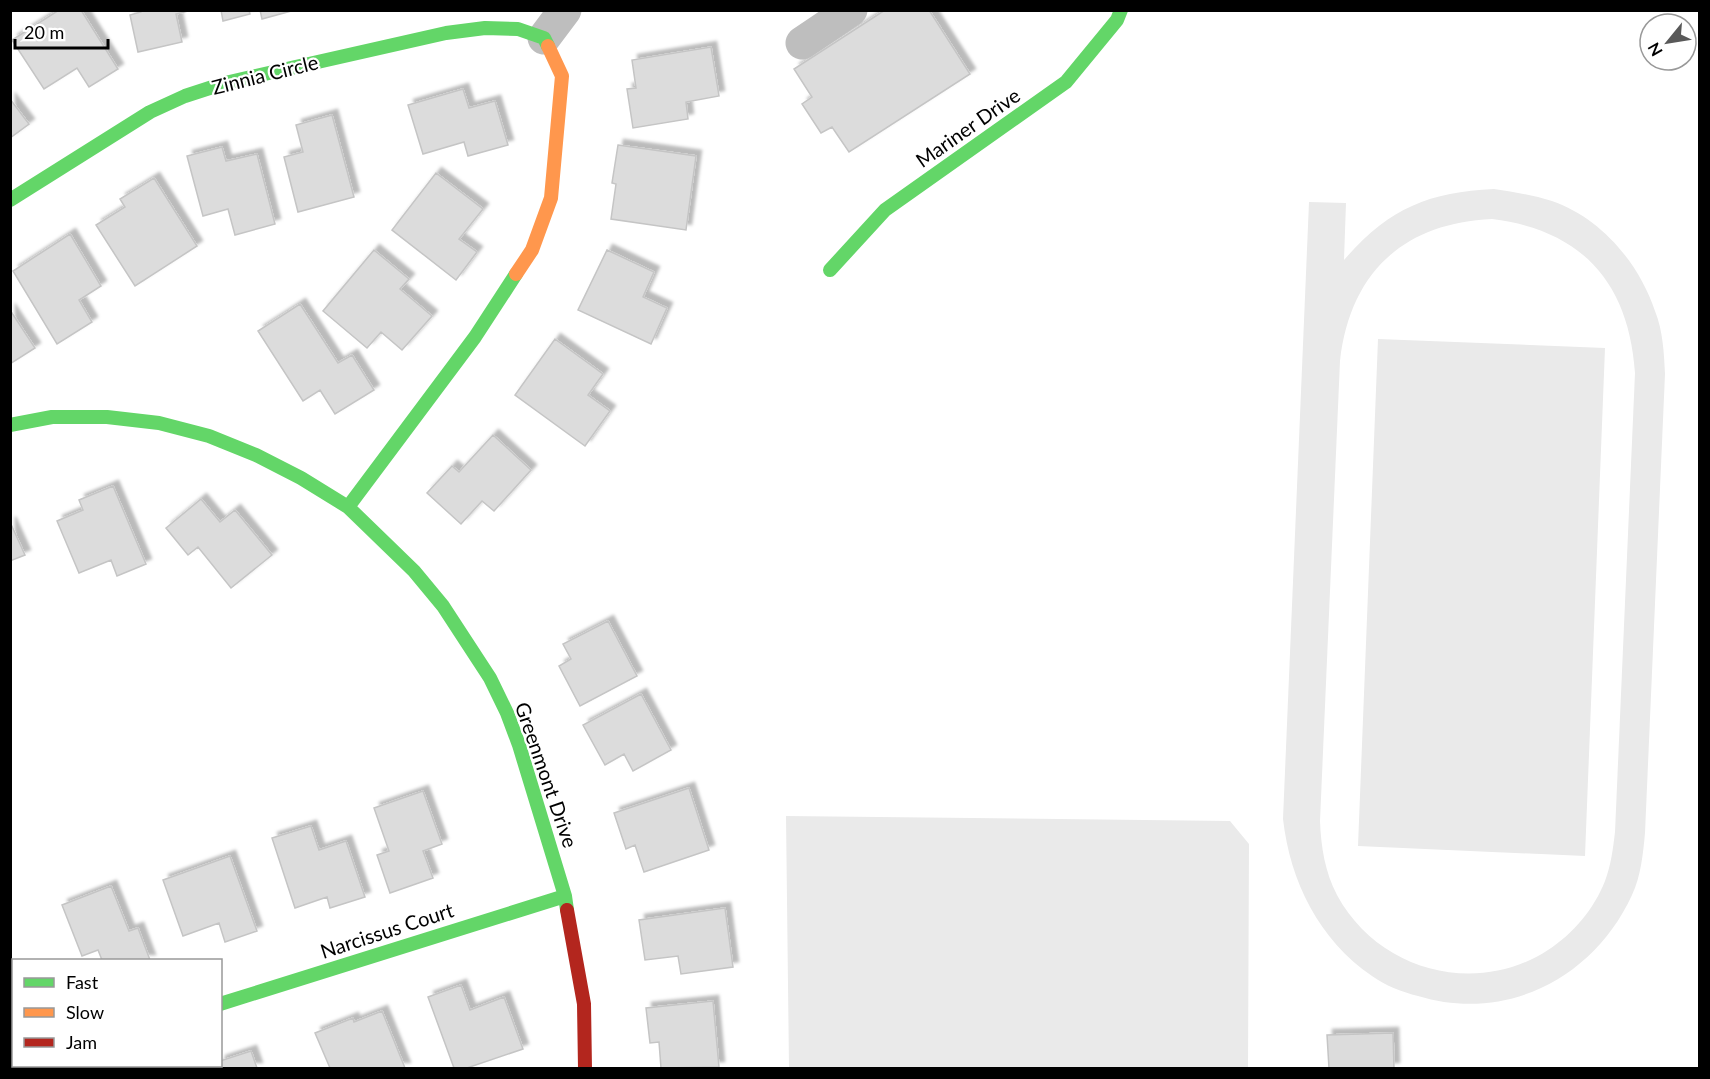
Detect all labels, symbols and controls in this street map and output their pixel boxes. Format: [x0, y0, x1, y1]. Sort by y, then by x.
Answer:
scale bar [15, 12, 108, 50]
north arrow [1638, 12, 1698, 72]
text: 20 m [24, 21, 64, 43]
text: N [1643, 40, 1666, 60]
street label: Zinnia Circle [209, 49, 320, 99]
street label: Mariner Drive [911, 82, 1024, 172]
street label: Greenmont Drive [511, 699, 583, 851]
street label: Narcissus Court [317, 897, 456, 963]
legend [12, 959, 222, 1067]
text: Fast [66, 971, 99, 993]
text: Slow [66, 1001, 104, 1023]
text: Jam [66, 1031, 97, 1053]

